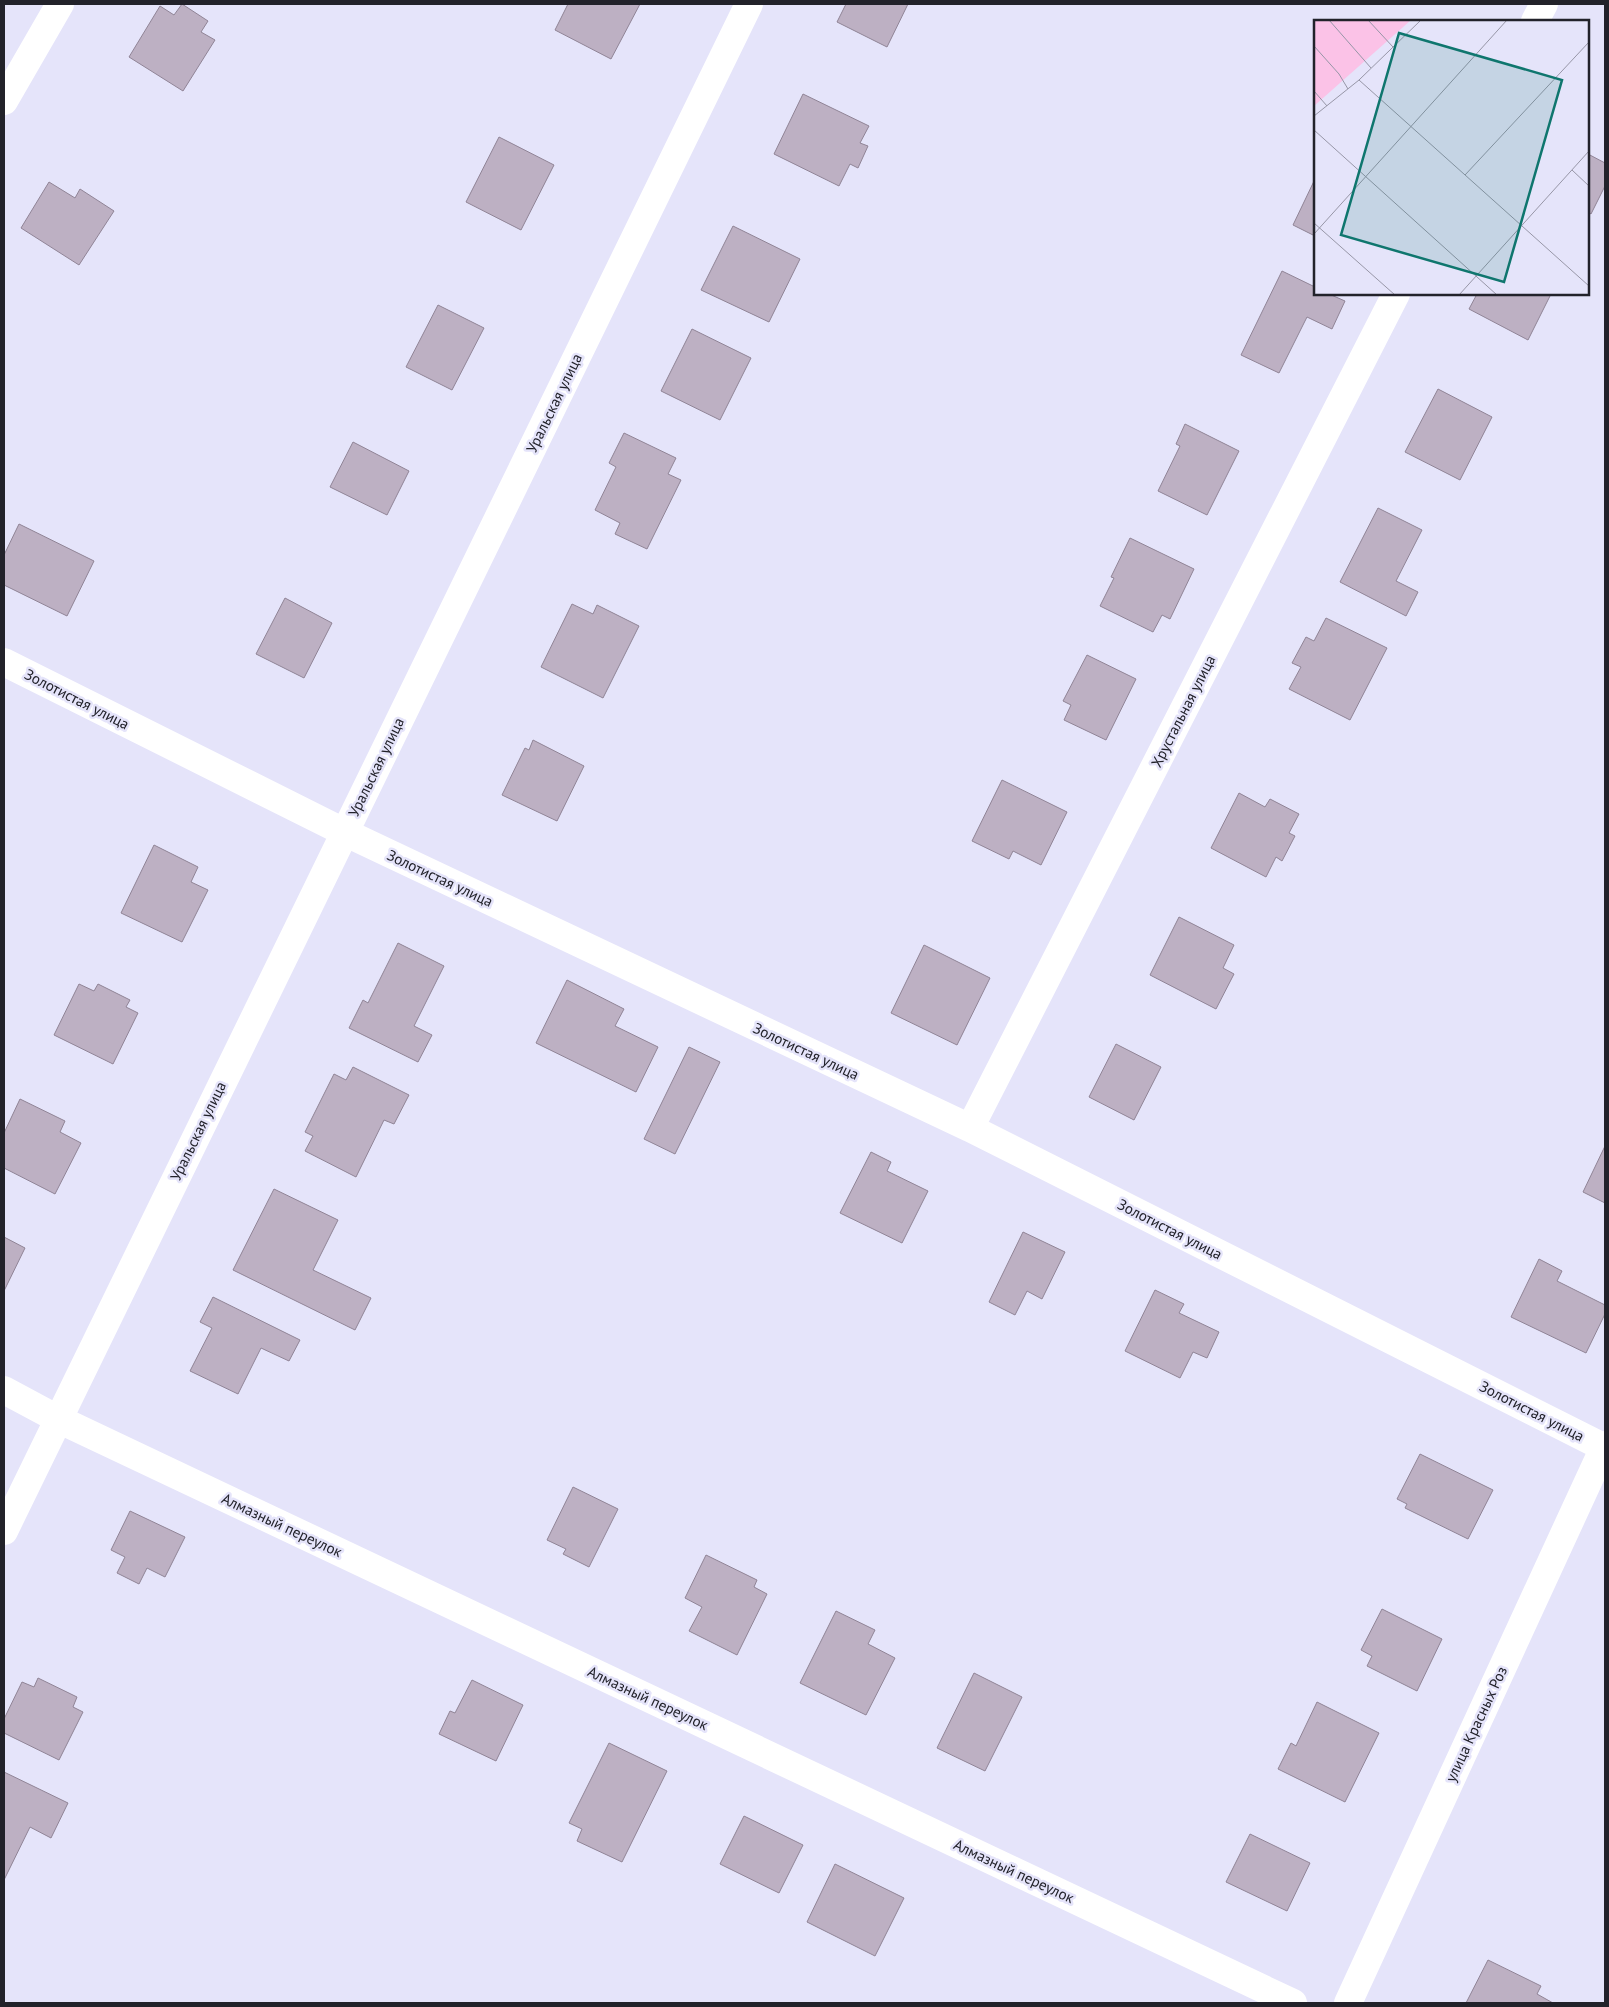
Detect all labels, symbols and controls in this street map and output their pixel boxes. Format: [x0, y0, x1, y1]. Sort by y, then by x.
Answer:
inset map [1314, 20, 1589, 295]
street label: Уральская улица [522, 350, 586, 456]
street label: Хрустальная улица [1147, 652, 1219, 770]
street label: Золотистая улица [22, 664, 132, 734]
street label: Уральская улица [344, 714, 408, 820]
street label: Золотистая улица [384, 845, 496, 911]
street label: Золотистая улица [750, 1018, 862, 1084]
street label: Уральская улица [166, 1078, 230, 1184]
street label: Золотистая улица [1115, 1194, 1225, 1264]
street label: Золотистая улица [1477, 1376, 1587, 1446]
street label: Алмазный переулок [219, 1489, 346, 1562]
street label: Алмазный переулок [585, 1662, 712, 1735]
street label: улица Красных Роз [1441, 1663, 1511, 1785]
street label: Алмазный переулок [951, 1835, 1078, 1908]

